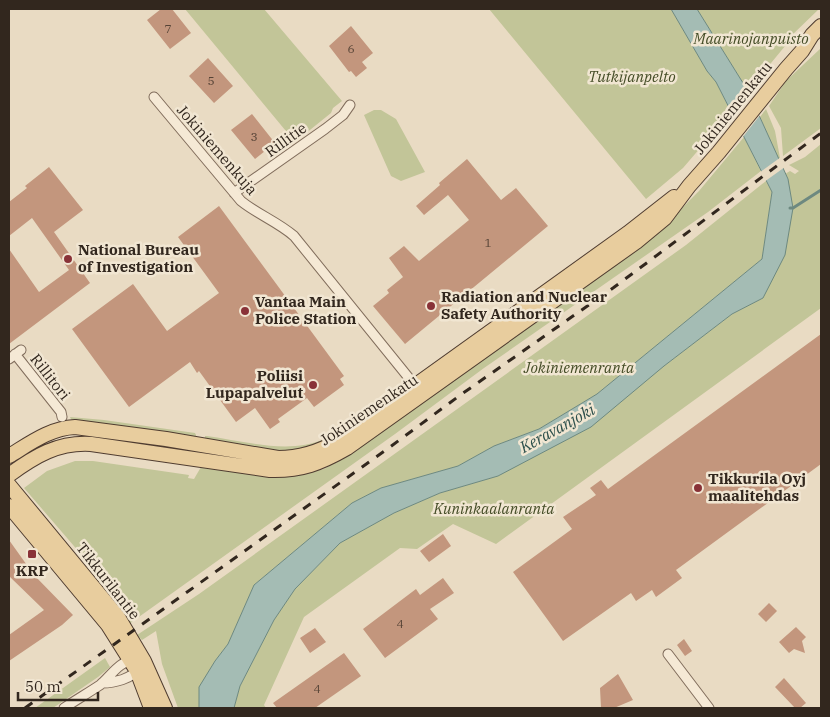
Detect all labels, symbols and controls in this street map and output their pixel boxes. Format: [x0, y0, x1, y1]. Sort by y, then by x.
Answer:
house number: 7 [164, 21, 172, 36]
park label: Maarinojanpuisto [692, 29, 809, 48]
house number: 6 [347, 41, 355, 56]
street label: Jokiniemenkatu [689, 57, 776, 158]
park label: Tutkijanpelto [588, 67, 676, 86]
house number: 5 [207, 73, 215, 88]
street label: Jokiniemenkuja [173, 101, 262, 199]
street label: Rillitie [261, 118, 310, 161]
house number: 3 [250, 129, 258, 144]
house number: 1 [484, 235, 492, 250]
place label: National Bureau of Investigation [78, 240, 199, 276]
marker: National Bureau of Investigation [62, 253, 74, 265]
place label: Radiation and Nuclear Safety Authority [441, 287, 608, 323]
place label: Vantaa Main Police Station [255, 292, 357, 328]
marker: Radiation and Nuclear Safety Authority [425, 300, 437, 312]
marker: Vantaa Main Police Station [239, 305, 251, 317]
street label: Rillitori [26, 350, 75, 404]
park label: Jokiniemenranta [523, 358, 635, 377]
place label: Poliisi Lupapalvelut [206, 366, 303, 402]
street label: Jokiniemenkatu [316, 370, 421, 449]
marker: Poliisi Lupapalvelut [307, 379, 319, 391]
water label: Keravanjoki [515, 399, 598, 457]
place label: Tikkurila Oyj maalitehdas [708, 469, 806, 505]
marker: Tikkurila Oyj maalitehdas [692, 482, 704, 494]
park label: Kuninkaalanranta [432, 499, 555, 518]
street label: Tikkurilantie [72, 538, 144, 623]
marker: KRP [26, 548, 38, 560]
place label: KRP [16, 561, 48, 580]
house number: 4 [396, 616, 404, 631]
scale bar [18, 670, 98, 702]
text: 50 m [25, 677, 61, 696]
house number: 4 [313, 681, 321, 696]

